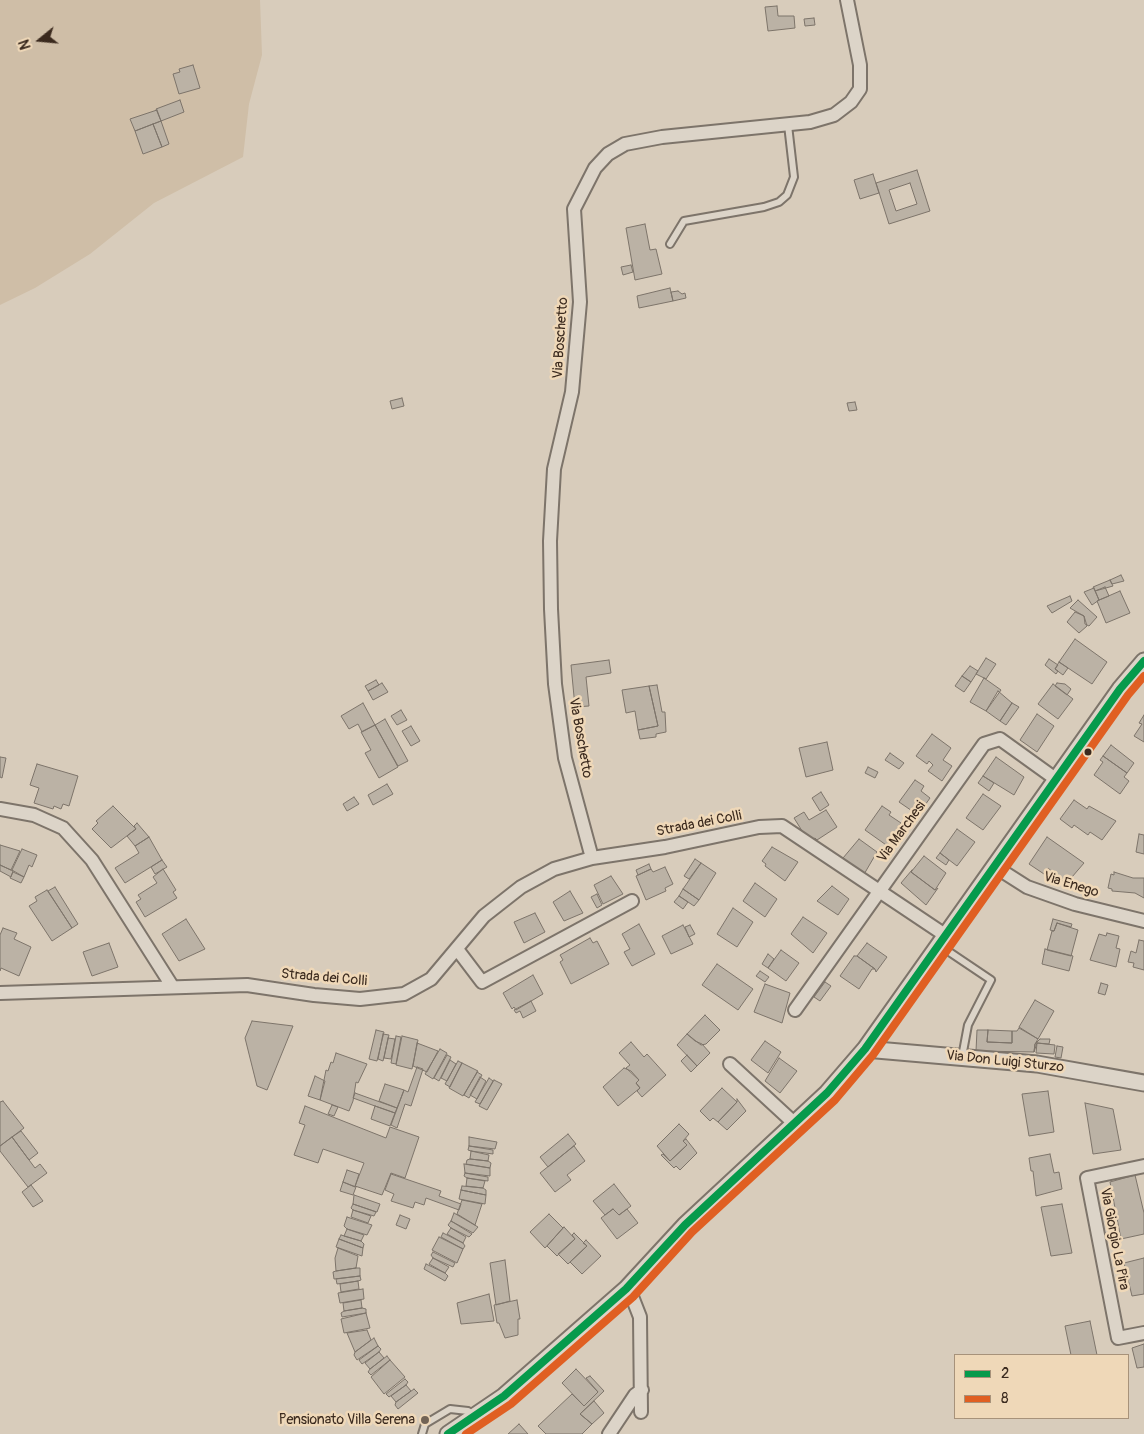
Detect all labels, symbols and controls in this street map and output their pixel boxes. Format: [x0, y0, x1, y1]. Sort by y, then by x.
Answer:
north arrow [15, 15, 65, 65]
text: N [16, 38, 35, 52]
street label: Via Boschetto [550, 297, 572, 379]
street label: Via Boschetto [565, 696, 595, 780]
unlabelled marker [1083, 747, 1093, 757]
street label: Via Marchesi [874, 798, 930, 866]
street label: Strada dei Colli [655, 808, 743, 840]
street label: Via Enego [1041, 869, 1101, 901]
street label: Strada dei Colli [280, 966, 368, 990]
street label: Via Don Luigi Sturzo [945, 1047, 1065, 1077]
street label: Via Giorgio La Pira [1096, 1186, 1132, 1292]
legend [954, 1354, 1129, 1419]
text: 2 [1001, 1364, 1009, 1383]
text: 8 [1001, 1389, 1009, 1408]
place label: Pensionato Villa Serena [279, 1412, 415, 1428]
marker: Pensionato Villa Serena [419, 1414, 431, 1426]

